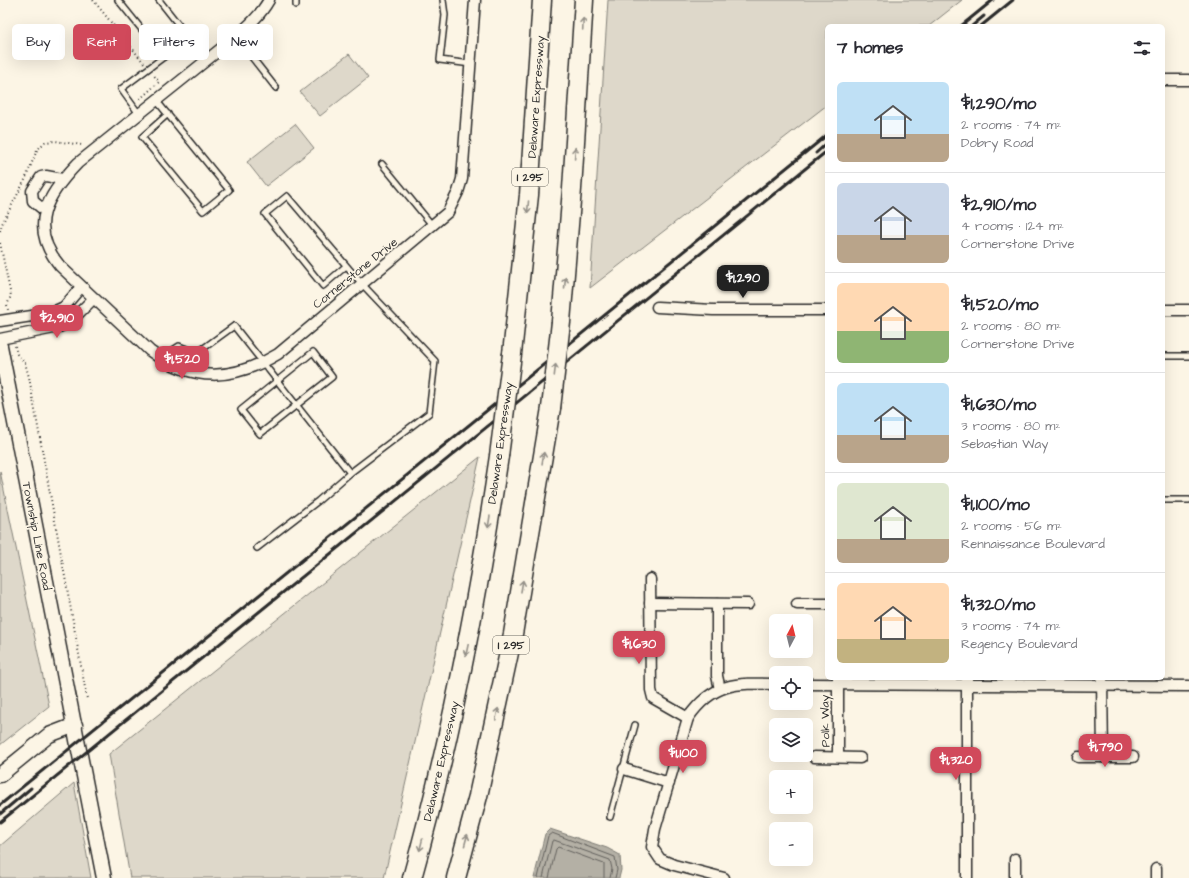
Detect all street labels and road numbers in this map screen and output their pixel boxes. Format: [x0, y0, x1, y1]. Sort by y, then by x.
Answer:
street label: Delaware Expressway [524, 35, 550, 159]
road number: I 295 [512, 168, 548, 186]
street label: Cornerstone Drive [309, 233, 402, 313]
street label: Delaware Expressway [484, 381, 519, 505]
street label: Township Line Road [18, 480, 55, 592]
road number: I 295 [493, 636, 529, 654]
street label: Polk Way [817, 694, 835, 747]
street label: Delaware Expressway [419, 699, 465, 823]

